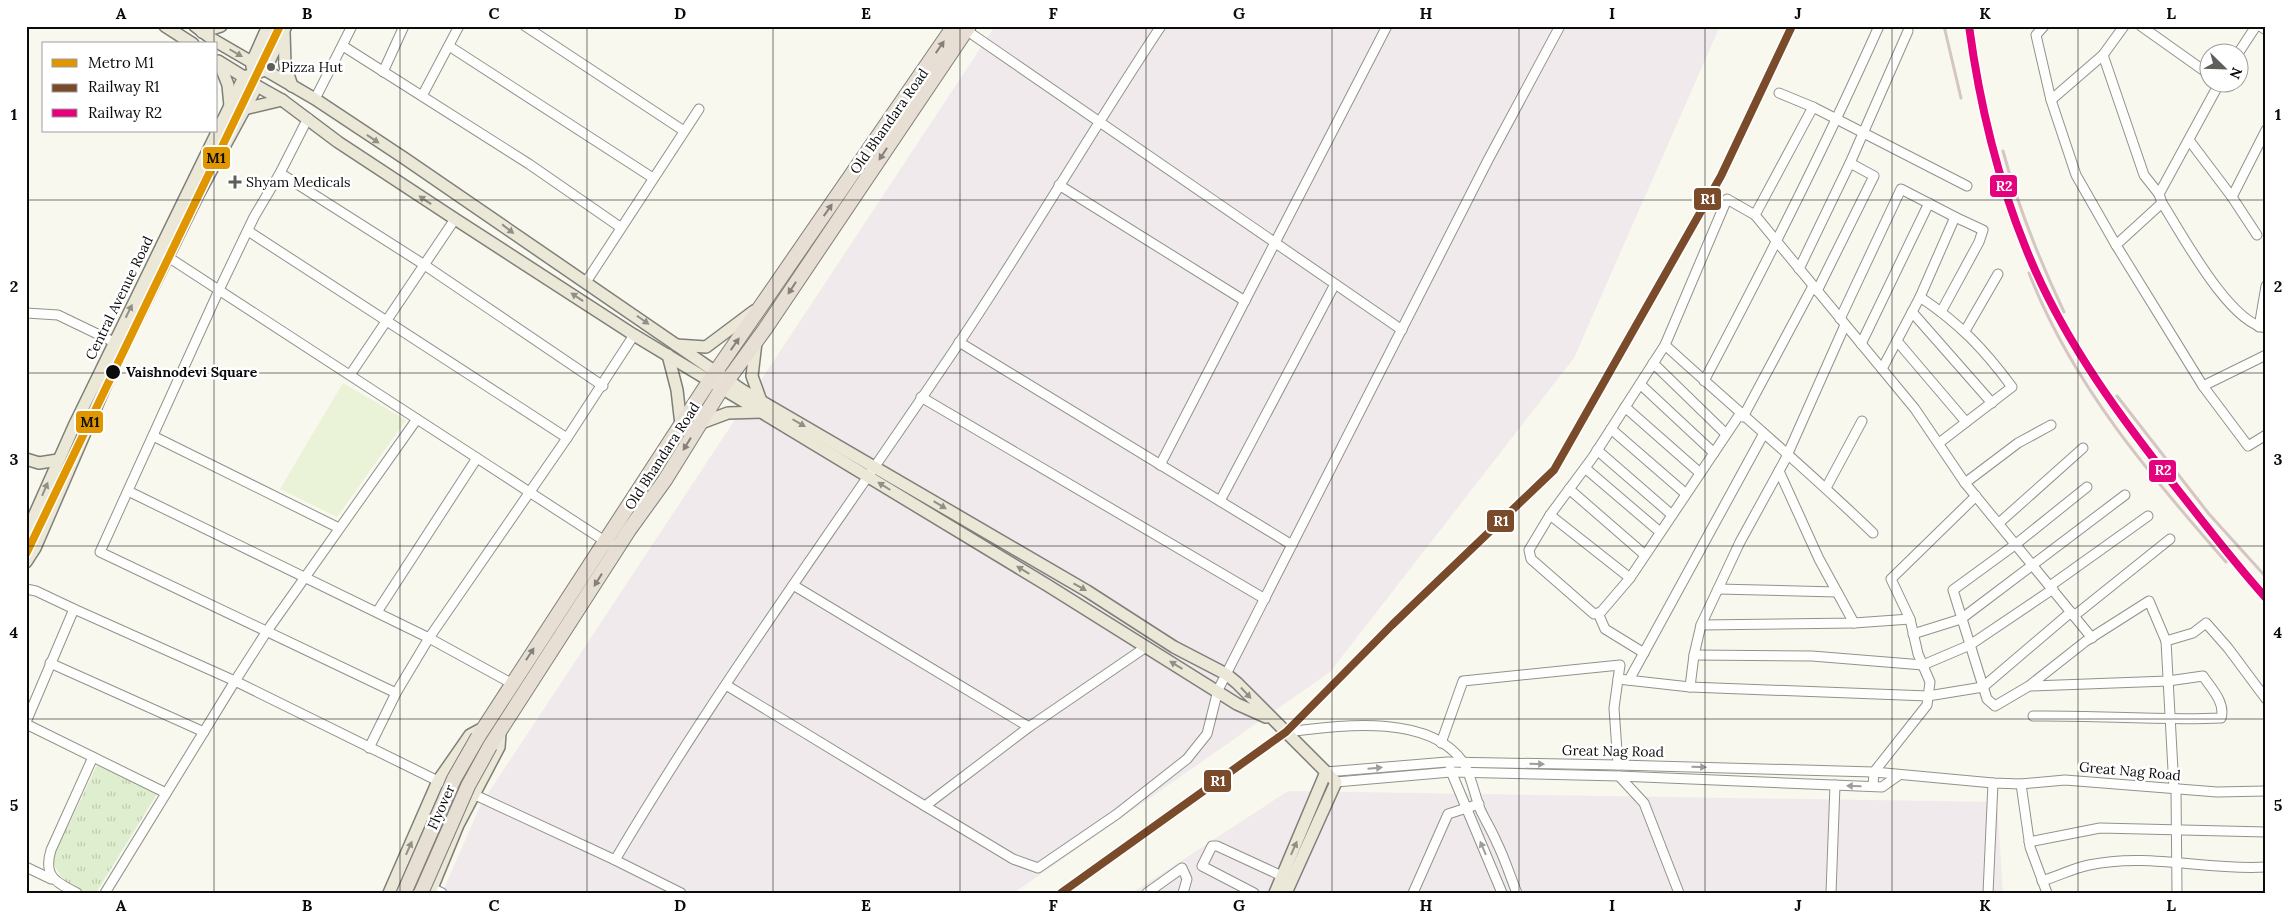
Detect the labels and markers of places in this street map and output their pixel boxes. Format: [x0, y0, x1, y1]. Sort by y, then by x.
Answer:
place label: Pizza Hut [281, 58, 344, 76]
marker: Pizza Hut [265, 61, 277, 73]
place label: Shyam Medicals [246, 173, 351, 191]
marker: Shyam Medicals [228, 175, 242, 189]
marker: Vaishnodevi Square [104, 363, 122, 381]
place label: Vaishnodevi Square [126, 363, 258, 381]

